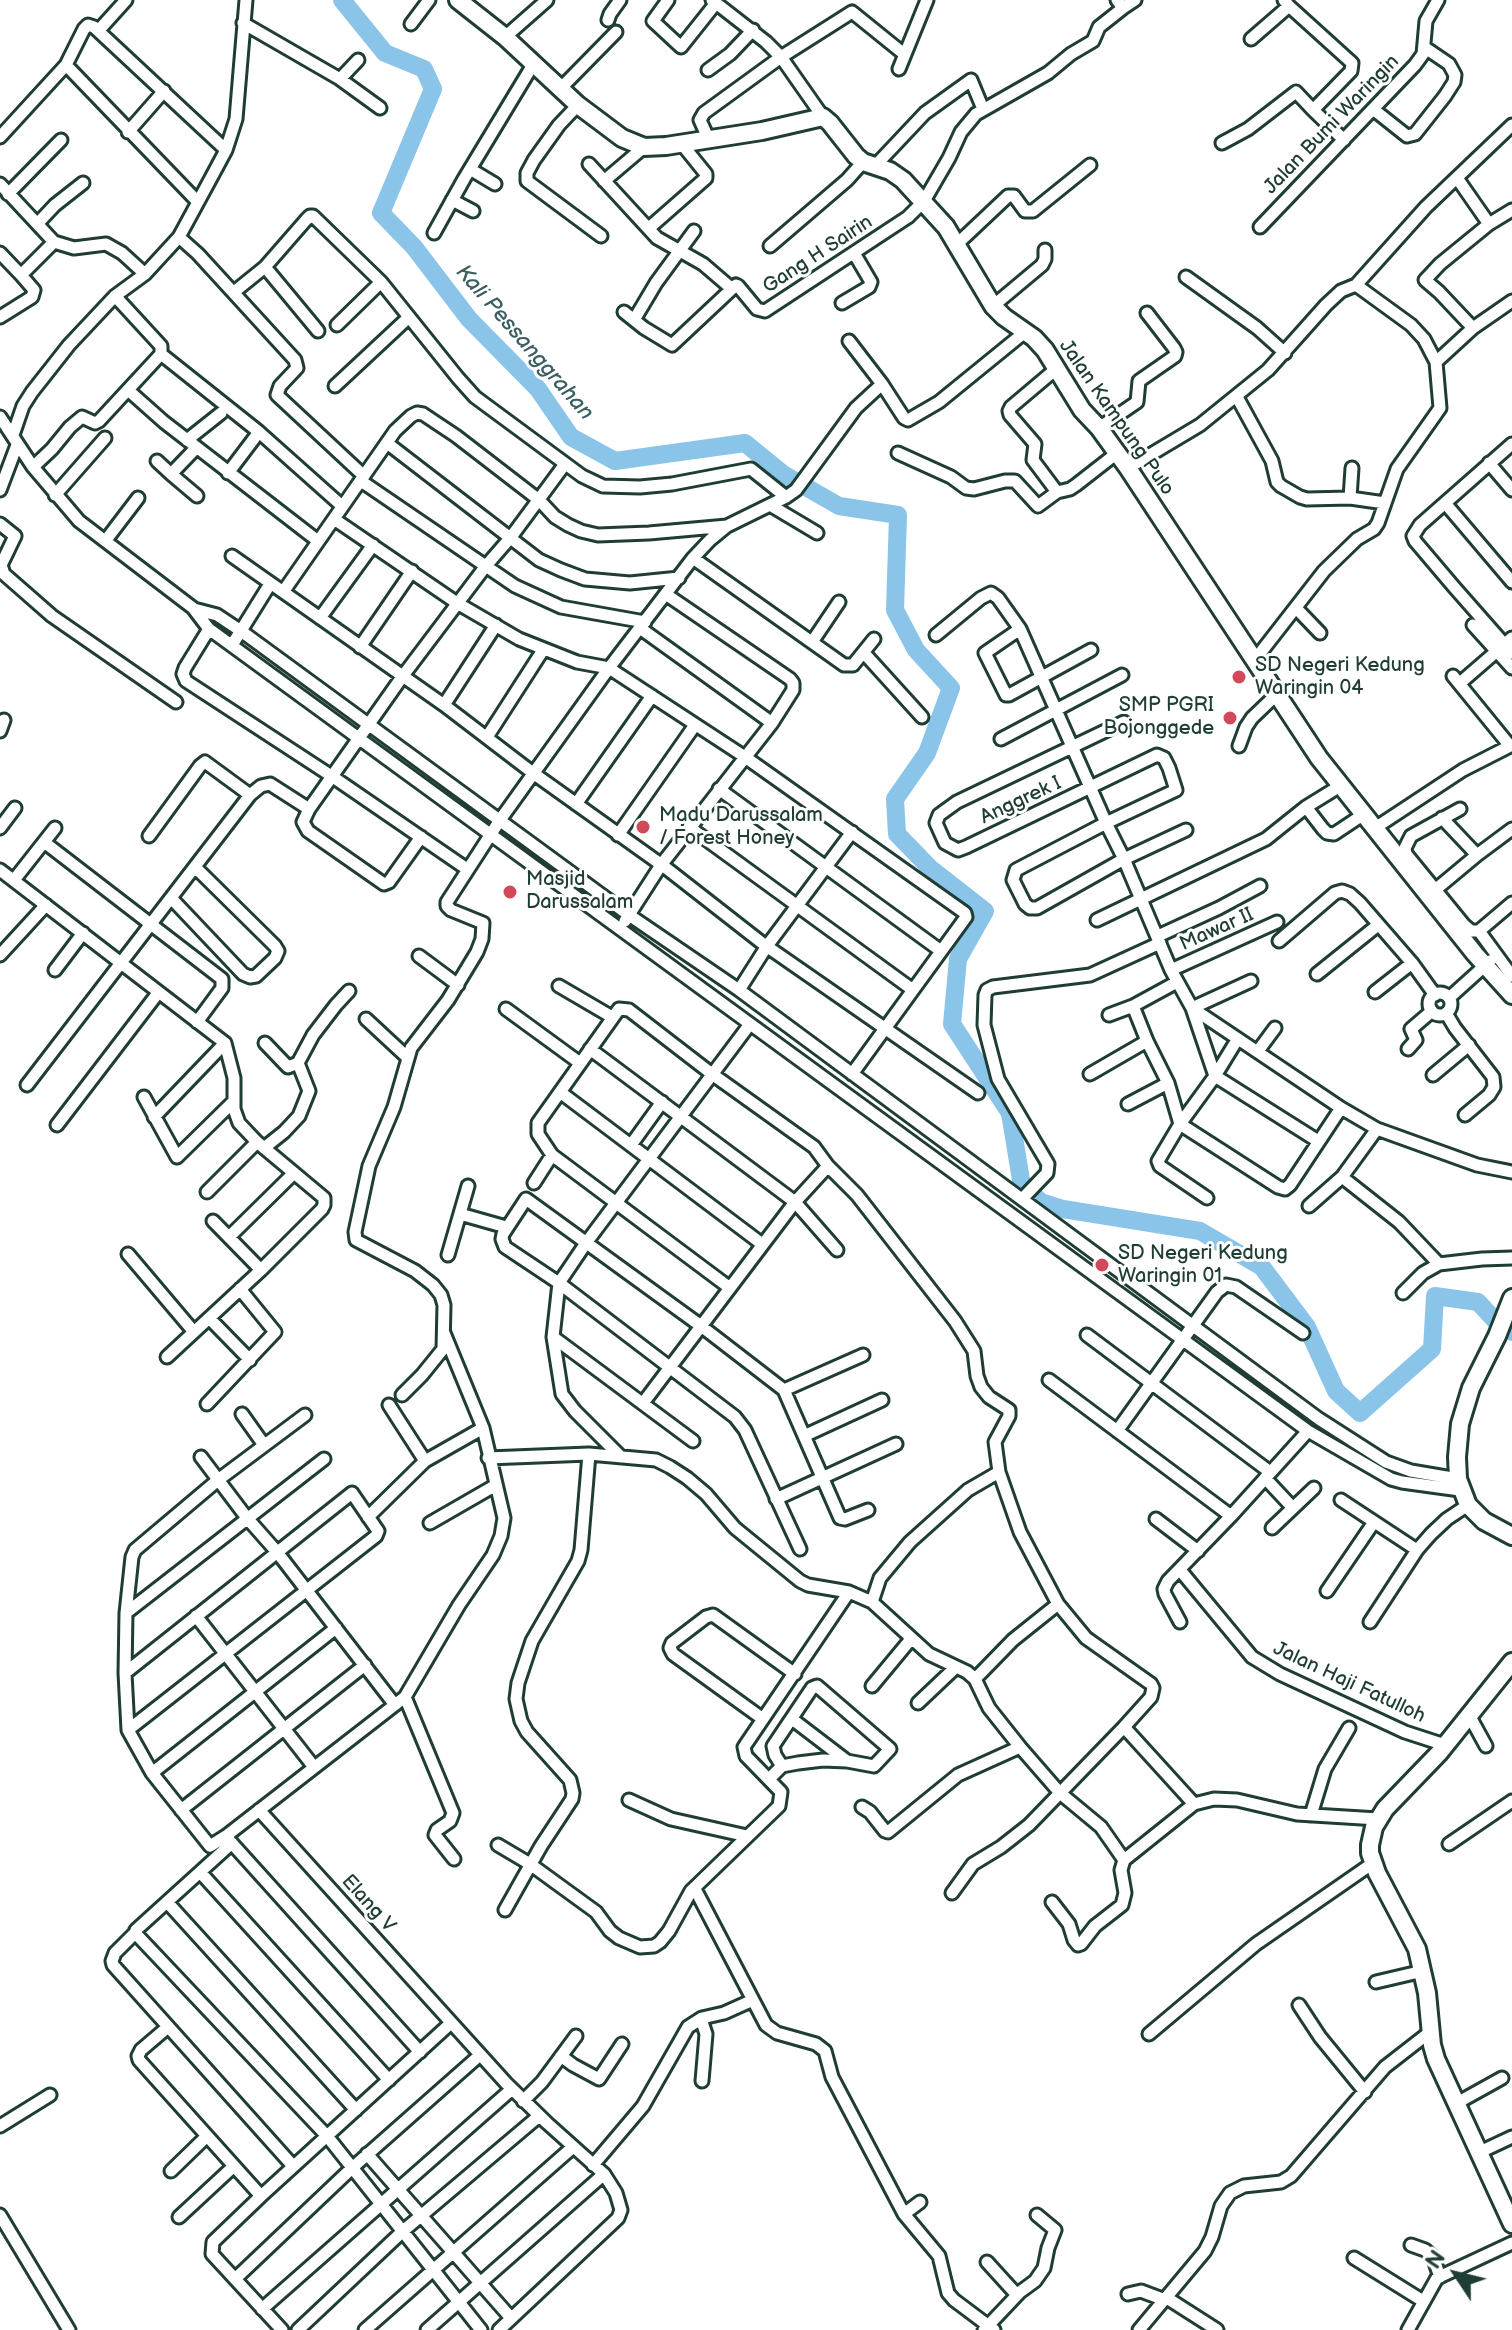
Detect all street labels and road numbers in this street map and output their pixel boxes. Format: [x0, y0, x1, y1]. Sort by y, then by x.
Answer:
street label: Jalan Bumi Waringin [1259, 50, 1405, 200]
street label: Gang H Sairin [759, 211, 877, 299]
street label: Jalan Kampung Pulo [1053, 336, 1179, 500]
street label: Anggrek I [977, 772, 1065, 830]
street label: Mawar II [1176, 903, 1258, 957]
street label: Jalan Haji Fatulloh [1269, 1637, 1429, 1729]
street label: Elang V [336, 1870, 400, 1938]

